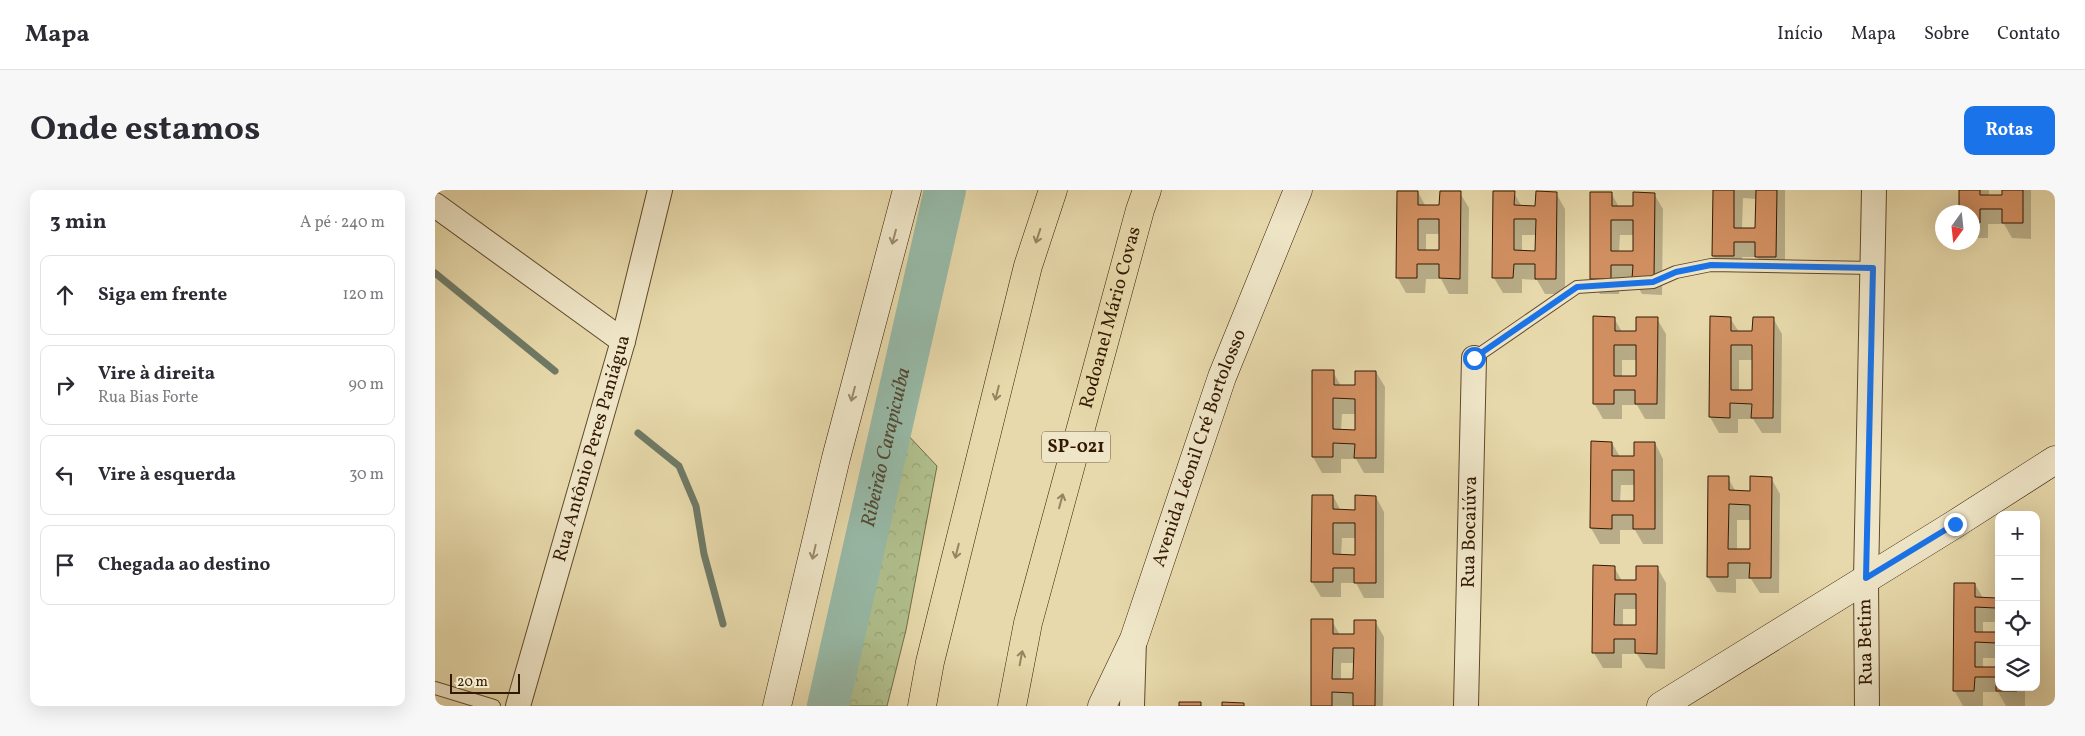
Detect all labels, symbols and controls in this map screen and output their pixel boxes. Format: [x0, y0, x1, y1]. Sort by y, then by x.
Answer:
text: Mapa [25, 18, 90, 52]
text: Início [1777, 22, 1823, 47]
text: Mapa [1851, 22, 1896, 47]
text: Sobre [1924, 22, 1969, 47]
text: Contato [1997, 22, 2060, 47]
text: Onde estamos [30, 106, 260, 154]
button: Rotas [1964, 106, 2055, 155]
north arrow [1935, 205, 1980, 250]
text: 3 min [50, 208, 106, 237]
text: A pé · 240 m [300, 212, 385, 234]
street label: Rodoanel Mário Covas [1074, 224, 1148, 412]
one-way arrow [1033, 228, 1042, 244]
one-way arrow [889, 229, 898, 245]
icon: ahead [51, 281, 79, 309]
text: Siga em frente [98, 282, 227, 308]
text: 120 m [342, 284, 384, 306]
street label: Avenida Léonil Cré Bortolosso [1146, 325, 1253, 571]
street label: Rua Antônio Peres Paniágua [547, 332, 637, 565]
route start [1463, 347, 1486, 370]
text: Vire à direita [98, 361, 215, 387]
water label: Ribeirão Carapicuíba [855, 365, 918, 530]
icon: right [51, 371, 79, 399]
text: 90 m [348, 374, 384, 396]
one-way arrow [991, 385, 1001, 401]
one-way arrow [847, 386, 857, 402]
text: Rua Bias Forte [98, 387, 198, 409]
road number: SP-021 [1042, 432, 1110, 462]
icon: left [51, 461, 79, 489]
text: Vire à esquerda [98, 462, 236, 488]
text: 30 m [349, 464, 384, 486]
street label: Rua Bocaiúva [1456, 476, 1484, 588]
one-way arrow [1057, 493, 1066, 509]
map controls [1995, 511, 2040, 691]
button: + [1995, 511, 2040, 556]
route end [1944, 513, 1967, 536]
one-way arrow [809, 543, 818, 559]
one-way arrow [952, 543, 961, 559]
icon: arrive [51, 551, 79, 579]
text: Chegada ao destino [98, 552, 270, 578]
button: − [1995, 556, 2040, 601]
street label: Rua Betim [1852, 598, 1880, 686]
button: locate [1995, 601, 2040, 646]
button: layers [1995, 646, 2040, 691]
one-way arrow [1017, 651, 1026, 667]
scale bar [450, 671, 520, 694]
text: 20 m [457, 673, 488, 692]

